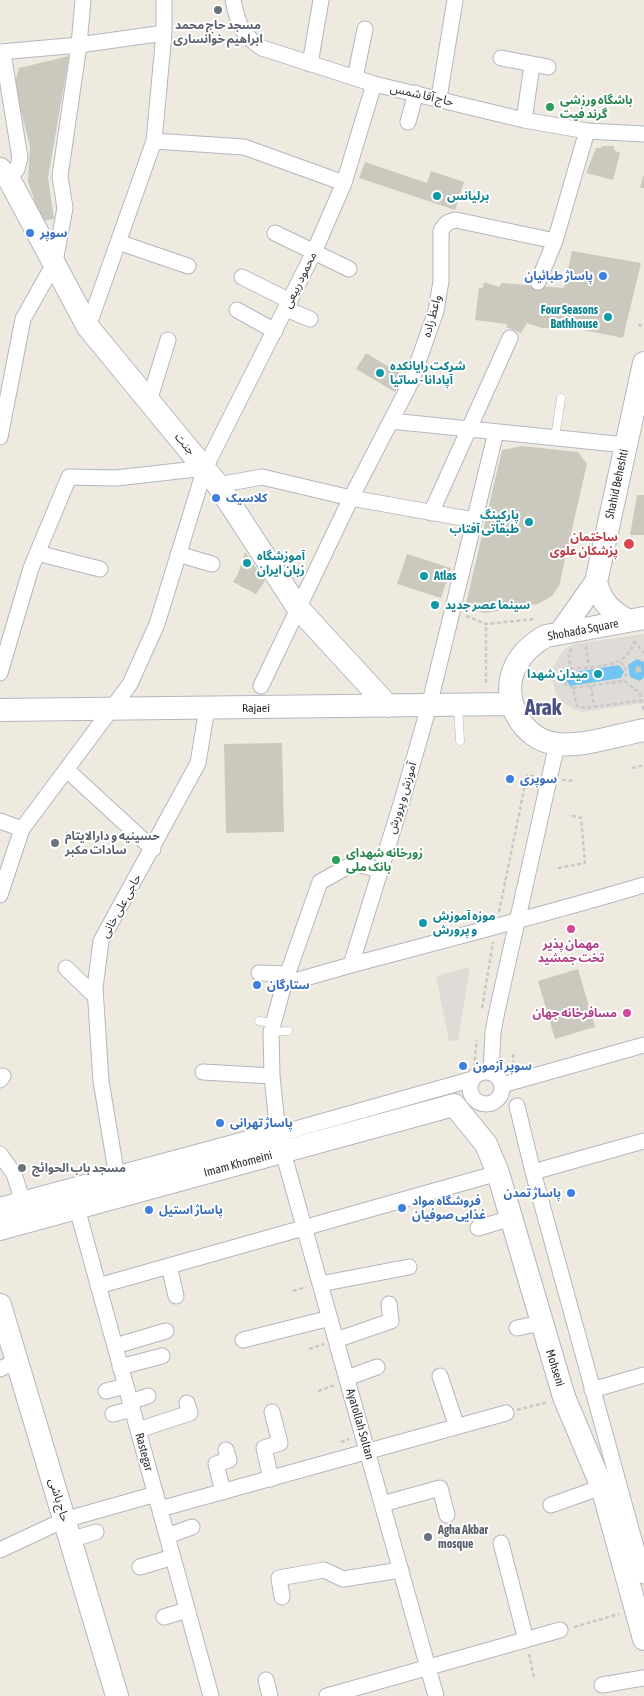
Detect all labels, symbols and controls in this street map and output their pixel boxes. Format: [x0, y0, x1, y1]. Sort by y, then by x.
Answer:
marker: مسجد حاج محمد ابراهیم خوانساری [212, 4, 224, 16]
place label: مسجد حاج محمد ابراهیم خوانساری [173, 18, 263, 46]
street label: حاج آقا شمس [389, 81, 455, 109]
place label: باشگاه ورزشی گرند فیت [560, 93, 633, 121]
marker: باشگاه ورزشی گرند فیت [544, 101, 556, 113]
place label: برلیانس [447, 189, 489, 203]
marker: برلیانس [431, 190, 443, 202]
place label: سوپر [40, 226, 67, 240]
marker: سوپر [24, 227, 36, 239]
street label: محمود ربیعی [280, 250, 320, 310]
place label: پاساژ طبائیان [524, 269, 593, 283]
marker: پاساژ طبائیان [597, 270, 609, 282]
street label: واعظ زاده [419, 293, 445, 339]
place label: Four Seasons Bathhouse [541, 303, 598, 331]
marker: Four Seasons Bathhouse [602, 311, 614, 323]
place label: شرکت رایانکده آپادانا - ساتیا [390, 359, 466, 387]
marker: شرکت رایانکده آپادانا - ساتیا [374, 367, 386, 379]
street label: جنت [172, 430, 198, 458]
street label: Shahid Beheshti [603, 448, 631, 520]
place label: کلاسیک [226, 491, 267, 505]
marker: کلاسیک [210, 492, 222, 504]
place label: پارکینگ طبقاتی آفتاب [450, 508, 519, 536]
marker: پارکینگ طبقاتی آفتاب [523, 516, 535, 528]
place label: ساختمان پزشکان علوی [550, 530, 618, 558]
marker: ساختمان پزشکان علوی [622, 537, 636, 551]
place label: آموزشگاه زبان ایران [257, 549, 305, 577]
marker: آموزشگاه زبان ایران [241, 557, 253, 569]
place label: Atlas [434, 569, 456, 583]
marker: Atlas [418, 570, 430, 582]
place label: سینما عصر جدید [445, 598, 530, 612]
marker: سینما عصر جدید [429, 599, 441, 611]
street label: Shohada Square [546, 616, 620, 644]
place label: میدان شهدا [527, 667, 588, 681]
marker: میدان شهدا [592, 668, 604, 680]
district label: Arak [525, 695, 561, 721]
street label: Rajaei [242, 701, 270, 715]
street label: آموزش و پرورش [384, 760, 420, 836]
place label: سوپری [520, 772, 557, 786]
marker: سوپری [504, 773, 516, 785]
place label: حسینیه و دارالایتام سادات مکبر [65, 829, 160, 857]
marker: حسینیه و دارالایتام سادات مکبر [49, 837, 61, 849]
place label: زورخانه شهدای بانک ملی [346, 846, 423, 874]
marker: زورخانه شهدای بانک ملی [330, 854, 342, 866]
street label: حاجی علی خانی [98, 872, 144, 940]
place label: موزه آموزش و پرورش [433, 909, 496, 937]
marker: موزه آموزش و پرورش [417, 917, 429, 929]
marker: مهمان پذیر تخت جمشید [565, 923, 577, 935]
place label: مهمان پذیر تخت جمشید [538, 937, 604, 965]
place label: ستارگان [267, 978, 310, 992]
marker: ستارگان [251, 979, 263, 991]
place label: مسافرخانه جهان [532, 1006, 617, 1020]
marker: مسافرخانه جهان [621, 1007, 633, 1019]
place label: سوپر آزمون [473, 1059, 532, 1073]
marker: سوپر آزمون [457, 1060, 469, 1072]
place label: پاساژ تهرانی [230, 1116, 293, 1130]
marker: پاساژ تهرانی [214, 1117, 226, 1129]
street label: Imam Khomeini [202, 1148, 274, 1180]
place label: مسجد باب الحوائج [32, 1161, 126, 1175]
marker: مسجد باب الحوائج [16, 1162, 28, 1174]
place label: پاساژ تمدن [504, 1186, 561, 1200]
marker: پاساژ تمدن [565, 1187, 577, 1199]
place label: فروشگاه مواد غذایی صوفیان [412, 1194, 486, 1222]
marker: فروشگاه مواد غذایی صوفیان [396, 1202, 408, 1214]
place label: پاساژ استیل [159, 1203, 223, 1217]
marker: پاساژ استیل [143, 1204, 155, 1216]
street label: Mohseni [543, 1348, 567, 1388]
street label: Ayatollah Soltan [343, 1387, 377, 1461]
street label: Rastegar [132, 1431, 156, 1473]
street label: حاج باشی [46, 1476, 72, 1524]
place label: Agha Akbar mosque [438, 1523, 488, 1551]
marker: Agha Akbar mosque [422, 1531, 434, 1543]

